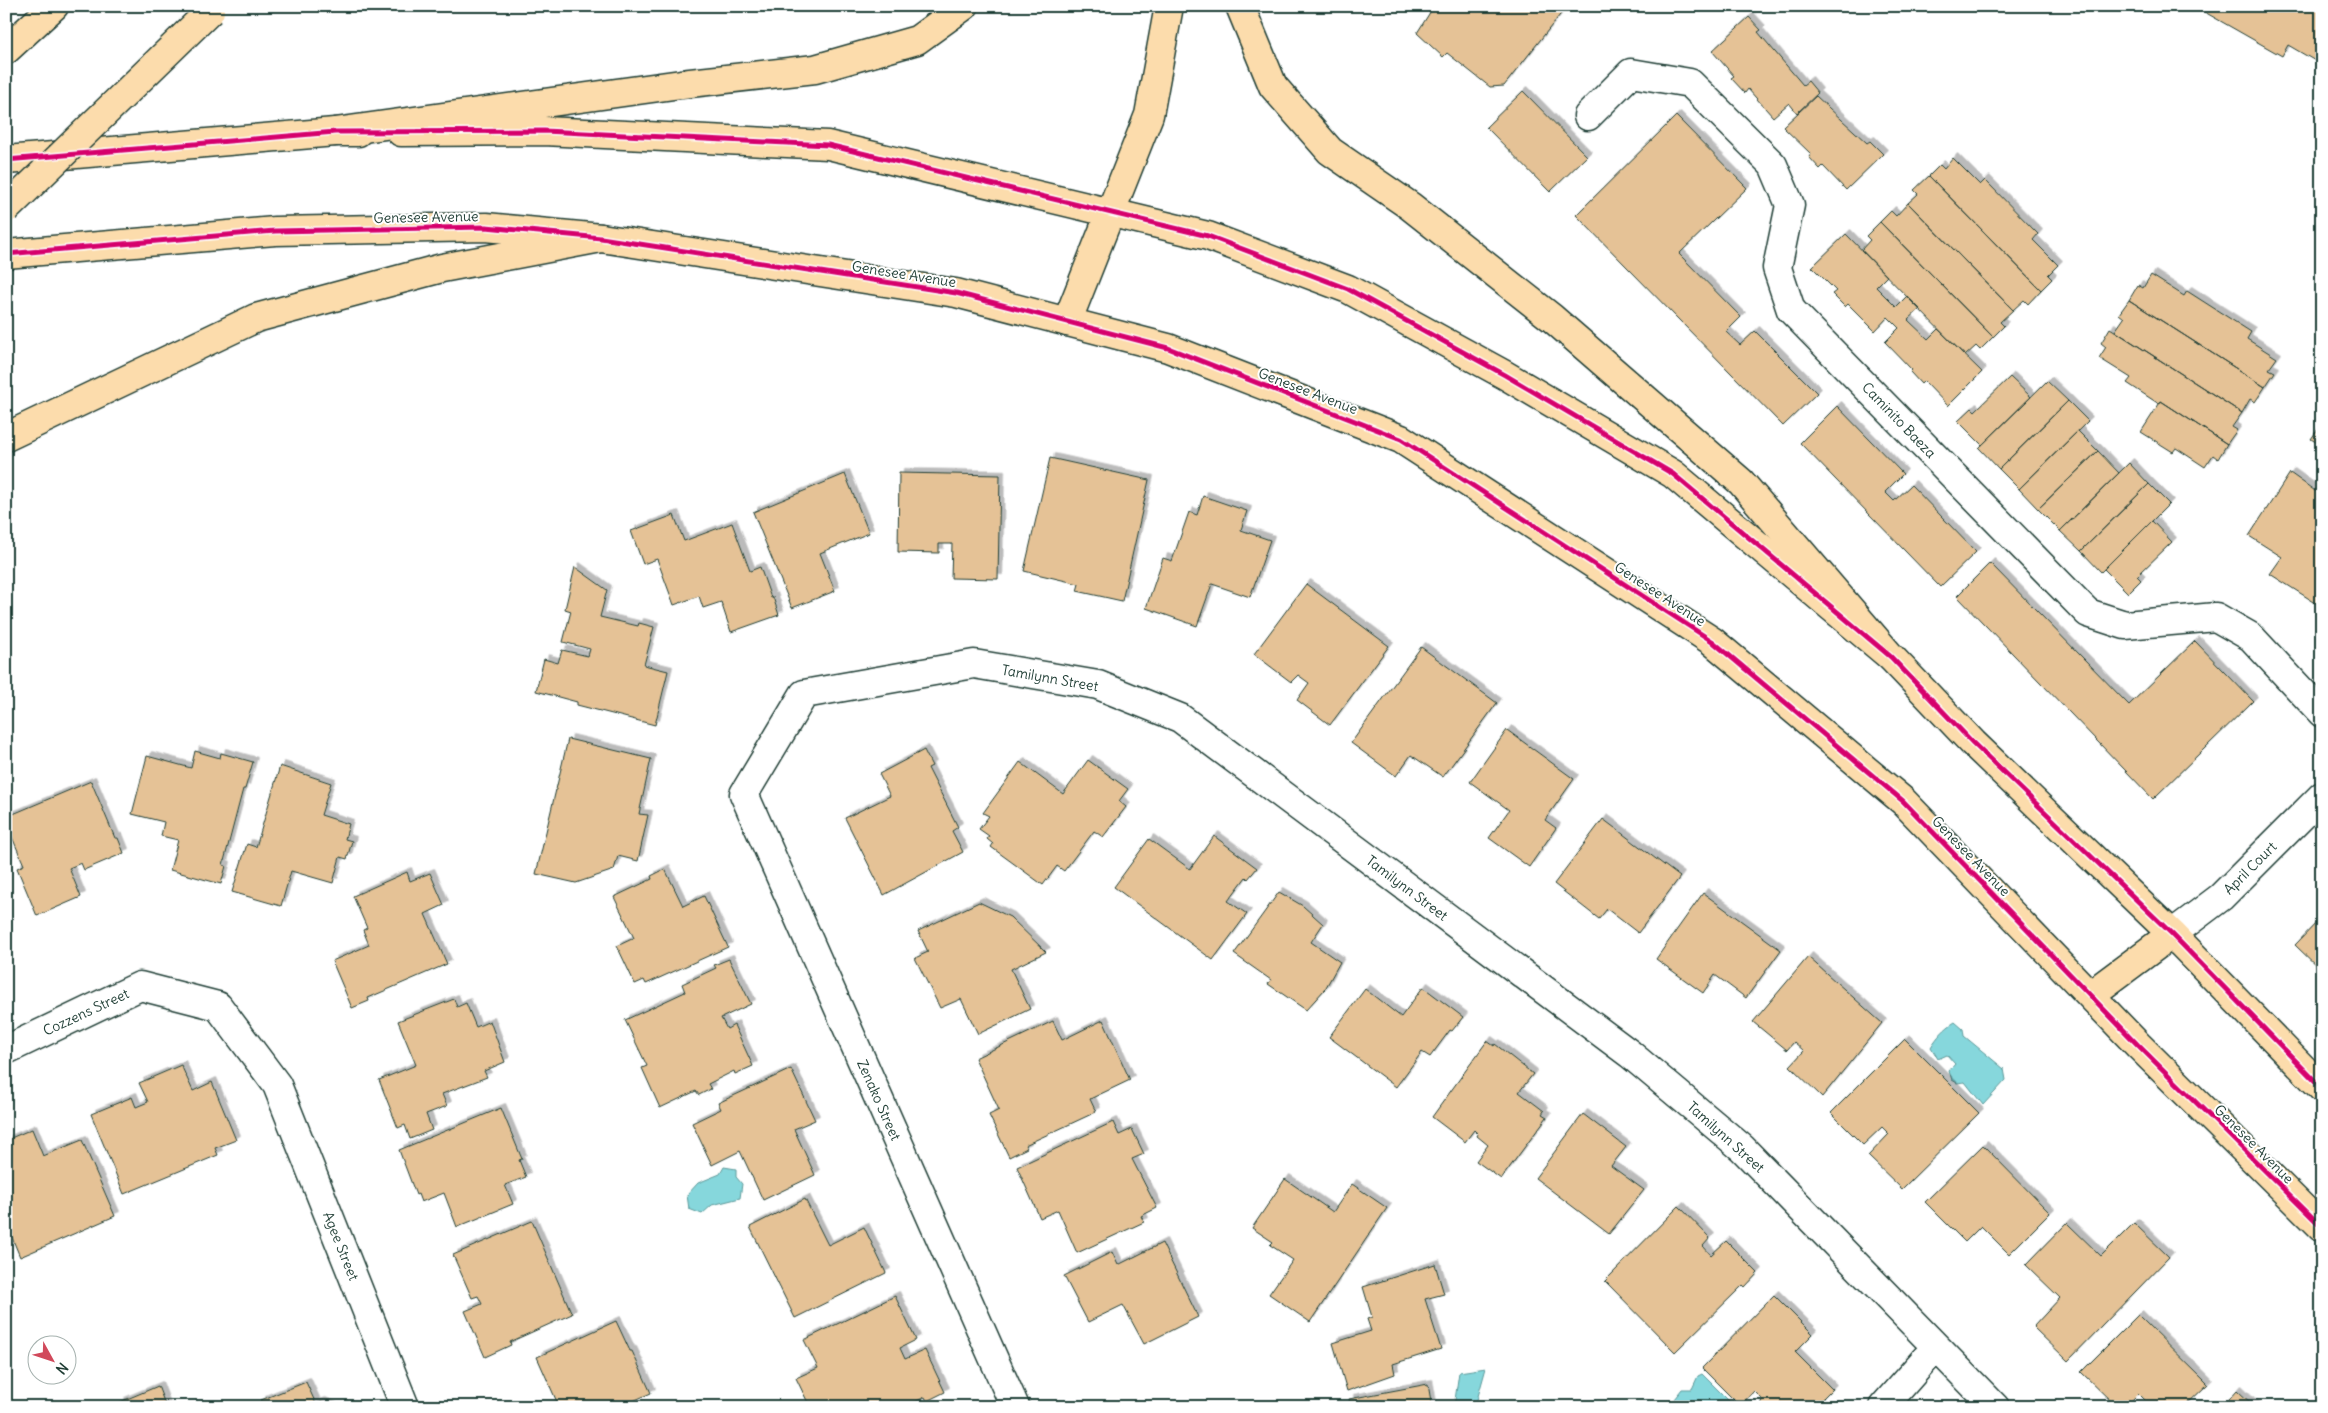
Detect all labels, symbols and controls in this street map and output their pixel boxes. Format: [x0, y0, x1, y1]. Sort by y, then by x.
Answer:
street label: Genesee Avenue [373, 207, 479, 227]
street label: Genesee Avenue [851, 257, 957, 291]
street label: Genesee Avenue [1256, 364, 1360, 418]
street label: Caminito Baeza [1858, 378, 1940, 462]
street label: Genesee Avenue [1611, 558, 1709, 630]
street label: Tamilynn Street [1000, 661, 1100, 695]
street label: Genesee Avenue [1928, 812, 2014, 900]
street label: April Court [2220, 837, 2281, 898]
street label: Tamilynn Street [1363, 851, 1452, 925]
street label: Cozzens Street [40, 984, 132, 1040]
street label: Zenako Street [853, 1057, 905, 1144]
street label: Tamilynn Street [1684, 1098, 1769, 1177]
street label: Genesee Avenue [2211, 1101, 2297, 1187]
street label: Agee Street [319, 1209, 363, 1283]
north arrow [28, 1336, 78, 1386]
text: N [52, 1359, 72, 1378]

